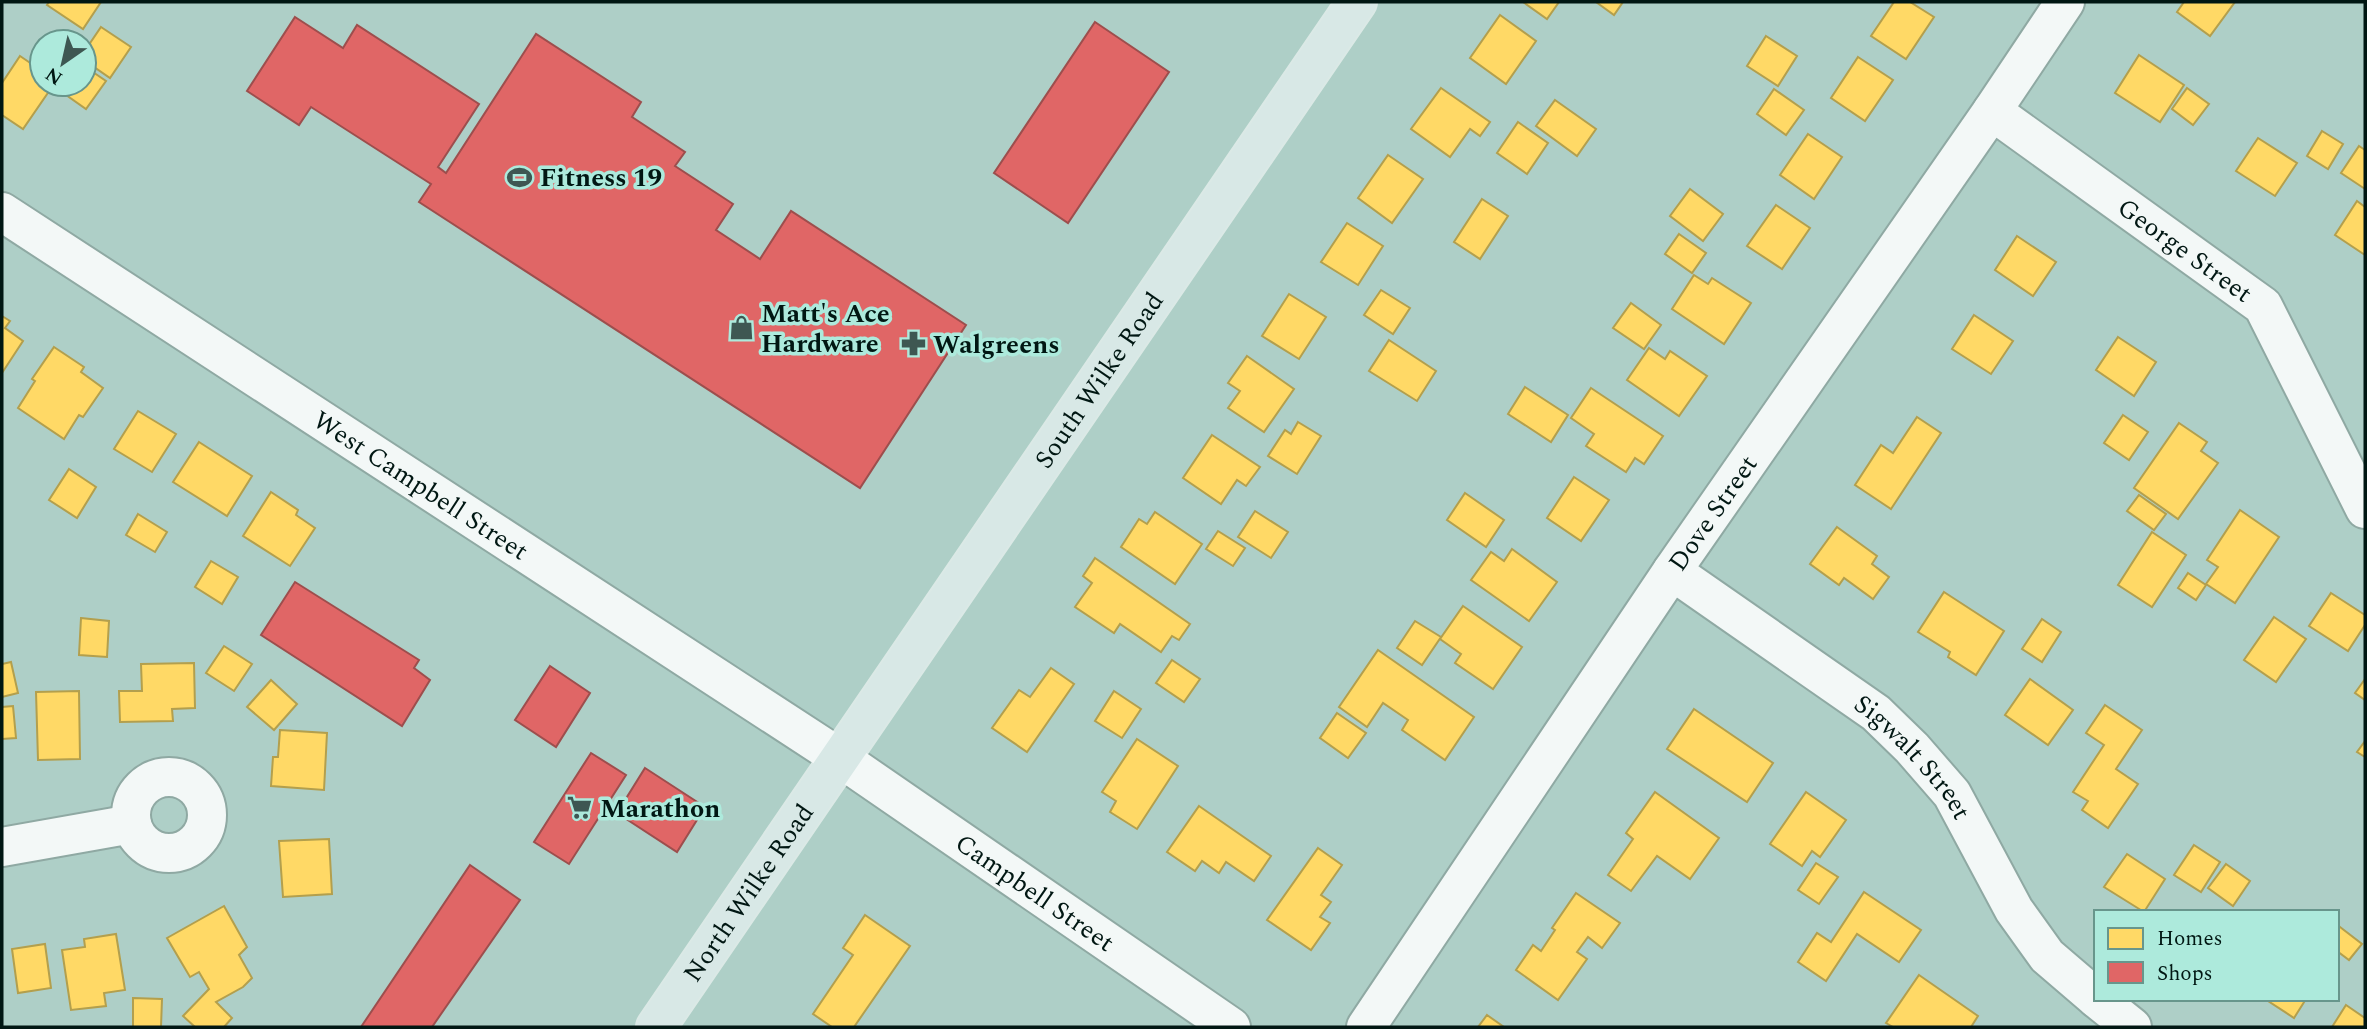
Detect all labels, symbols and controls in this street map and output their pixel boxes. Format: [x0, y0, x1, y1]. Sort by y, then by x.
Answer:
north arrow [28, 28, 98, 98]
text: N [40, 59, 69, 92]
place label: Fitness 19 [540, 158, 662, 198]
sports icon: Fitness 19 [506, 163, 534, 191]
street label: George Street [2109, 188, 2261, 313]
street label: South Wilke Road [1025, 284, 1174, 477]
place label: Matt's Ace Hardware [761, 294, 890, 364]
shop icon: Matt's Ace Hardware [727, 314, 755, 342]
place label: Walgreens [933, 325, 1060, 365]
pharmacy icon: Walgreens [899, 330, 927, 358]
street label: West Campbell Street [305, 401, 536, 571]
street label: Dove Street [1659, 447, 1768, 580]
street label: Sigwalt Street [1845, 685, 1981, 827]
place label: Marathon [600, 789, 720, 829]
supermarket icon: Marathon [566, 794, 594, 822]
street label: North Wilke Road [673, 796, 824, 990]
street label: Campbell Street [947, 824, 1122, 962]
legend [2094, 910, 2339, 1001]
text: Homes [2157, 923, 2223, 955]
text: Shops [2157, 958, 2213, 990]

